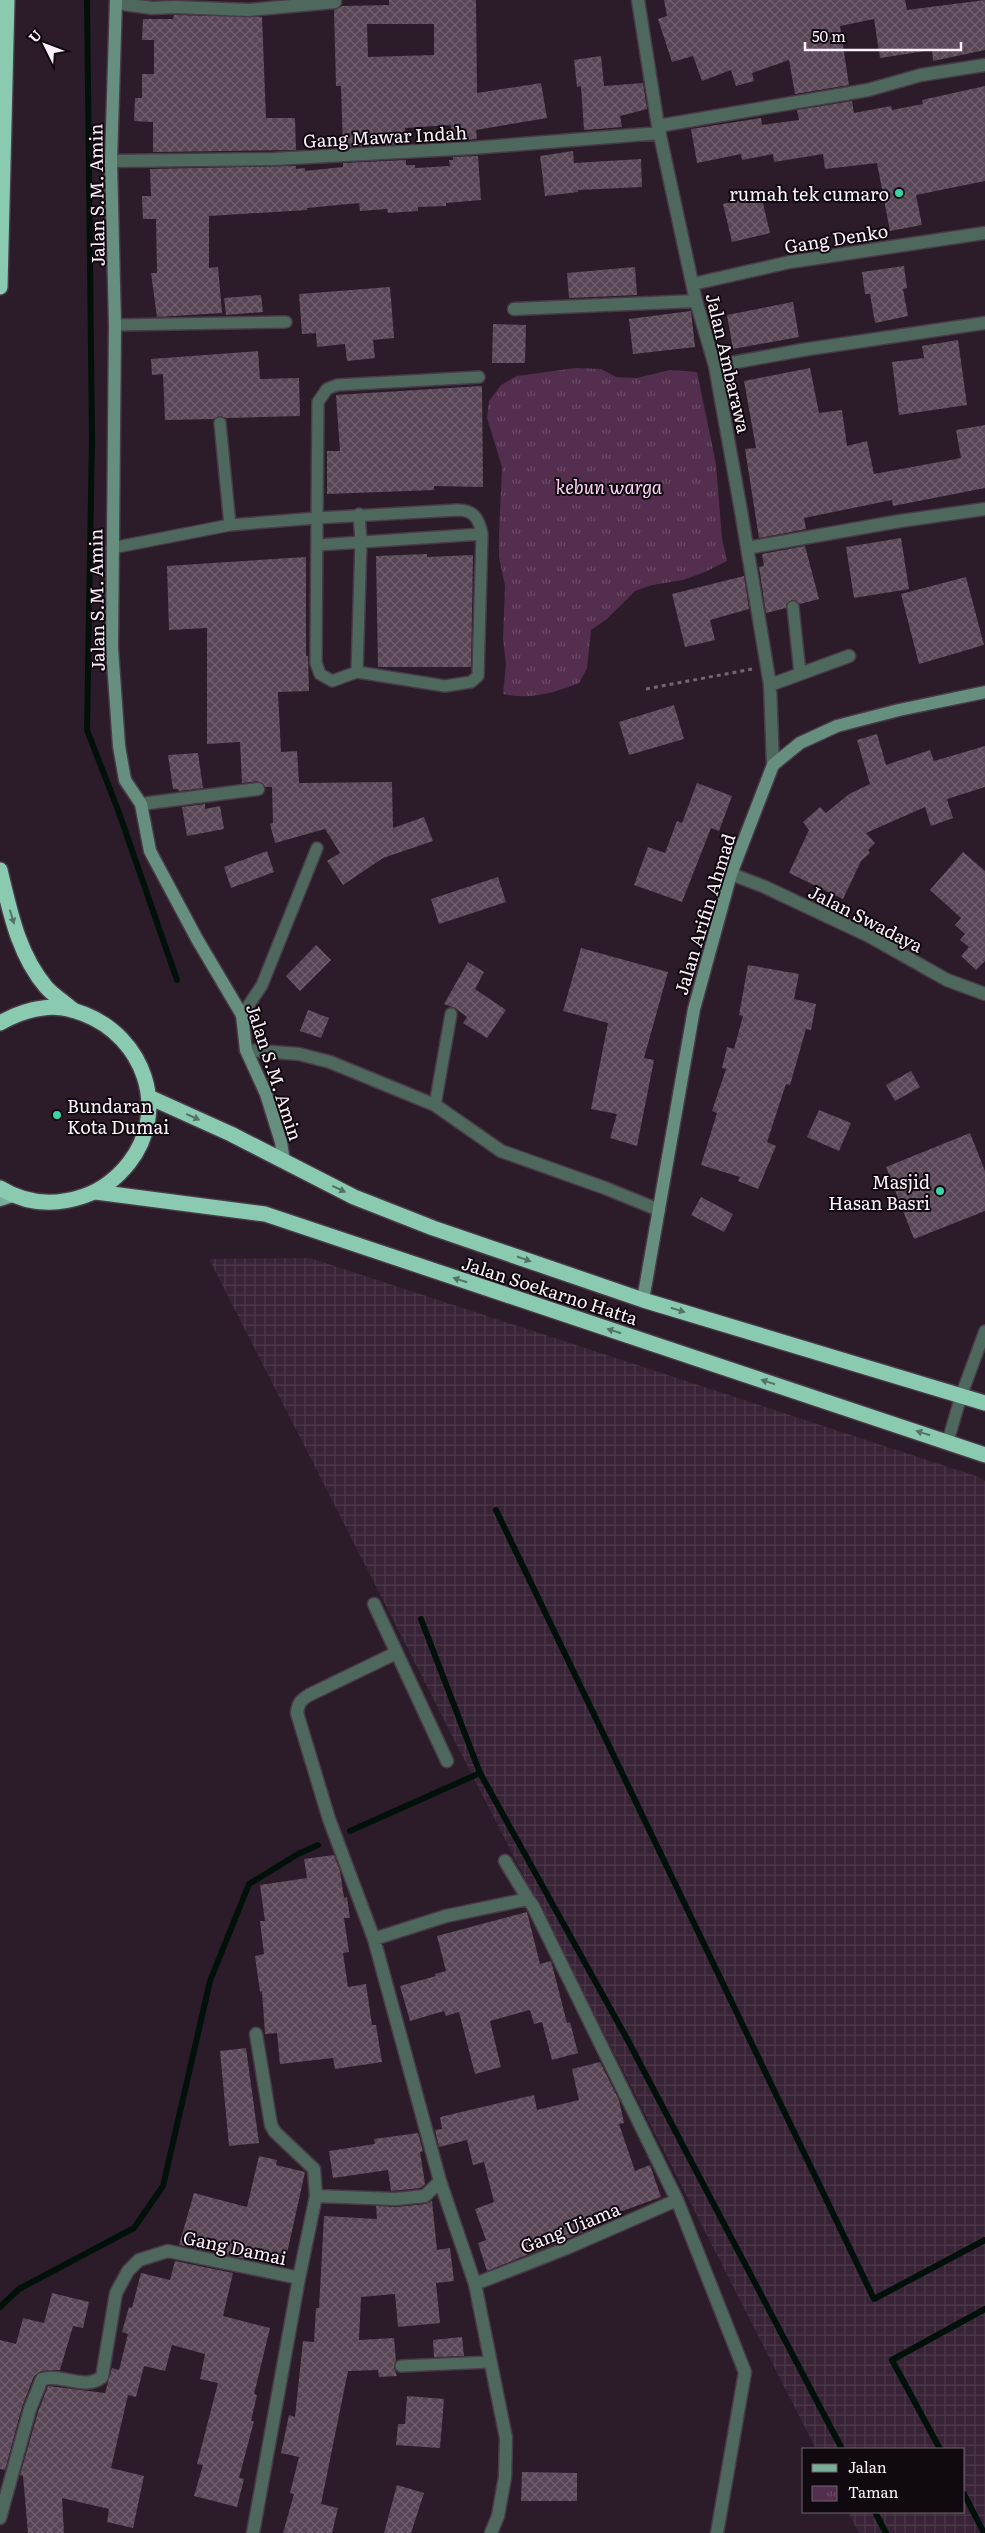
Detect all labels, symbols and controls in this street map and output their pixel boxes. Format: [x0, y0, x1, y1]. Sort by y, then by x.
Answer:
north arrow [20, 20, 70, 70]
scale bar [805, 20, 961, 52]
text: 50 m [812, 24, 846, 47]
text: U [23, 25, 46, 46]
street label: Gang Mawar Indah [302, 118, 468, 154]
street label: Jalan S.M. Amin [81, 123, 111, 267]
place label: rumah tek cumaro [729, 180, 889, 207]
marker: rumah tek cumaro [893, 187, 905, 199]
street label: Gang Denko [782, 216, 890, 260]
street label: Jalan Ambarawa [700, 290, 758, 436]
park label: kebun warga [556, 473, 663, 500]
street label: Jalan S.M. Amin [81, 528, 111, 672]
street label: Jalan Arifin Ahmad [667, 830, 741, 998]
street label: Jalan Swadaya [804, 878, 928, 959]
one-way arrow [9, 909, 17, 924]
street label: Jalan S.M. Amin [240, 1000, 310, 1144]
place label: Bundaran Kota Dumai [67, 1092, 169, 1140]
marker: Bundaran Kota Dumai [51, 1109, 63, 1121]
one-way arrow [186, 1114, 200, 1122]
place label: Masjid Hasan Basri [828, 1168, 930, 1216]
marker: Masjid Hasan Basri [934, 1185, 946, 1197]
one-way arrow [332, 1186, 346, 1194]
street label: Jalan Soekarno Hatta [458, 1249, 642, 1331]
one-way arrow [516, 1256, 531, 1263]
one-way arrow [452, 1276, 467, 1283]
one-way arrow [670, 1307, 685, 1315]
one-way arrow [606, 1327, 621, 1335]
one-way arrow [761, 1378, 776, 1385]
one-way arrow [915, 1429, 930, 1436]
street label: Gang Uiama [516, 2195, 624, 2259]
street label: Gang Damai [181, 2223, 289, 2271]
legend [802, 2448, 965, 2513]
text: Jalan [848, 2455, 887, 2478]
text: Taman [848, 2480, 898, 2503]

